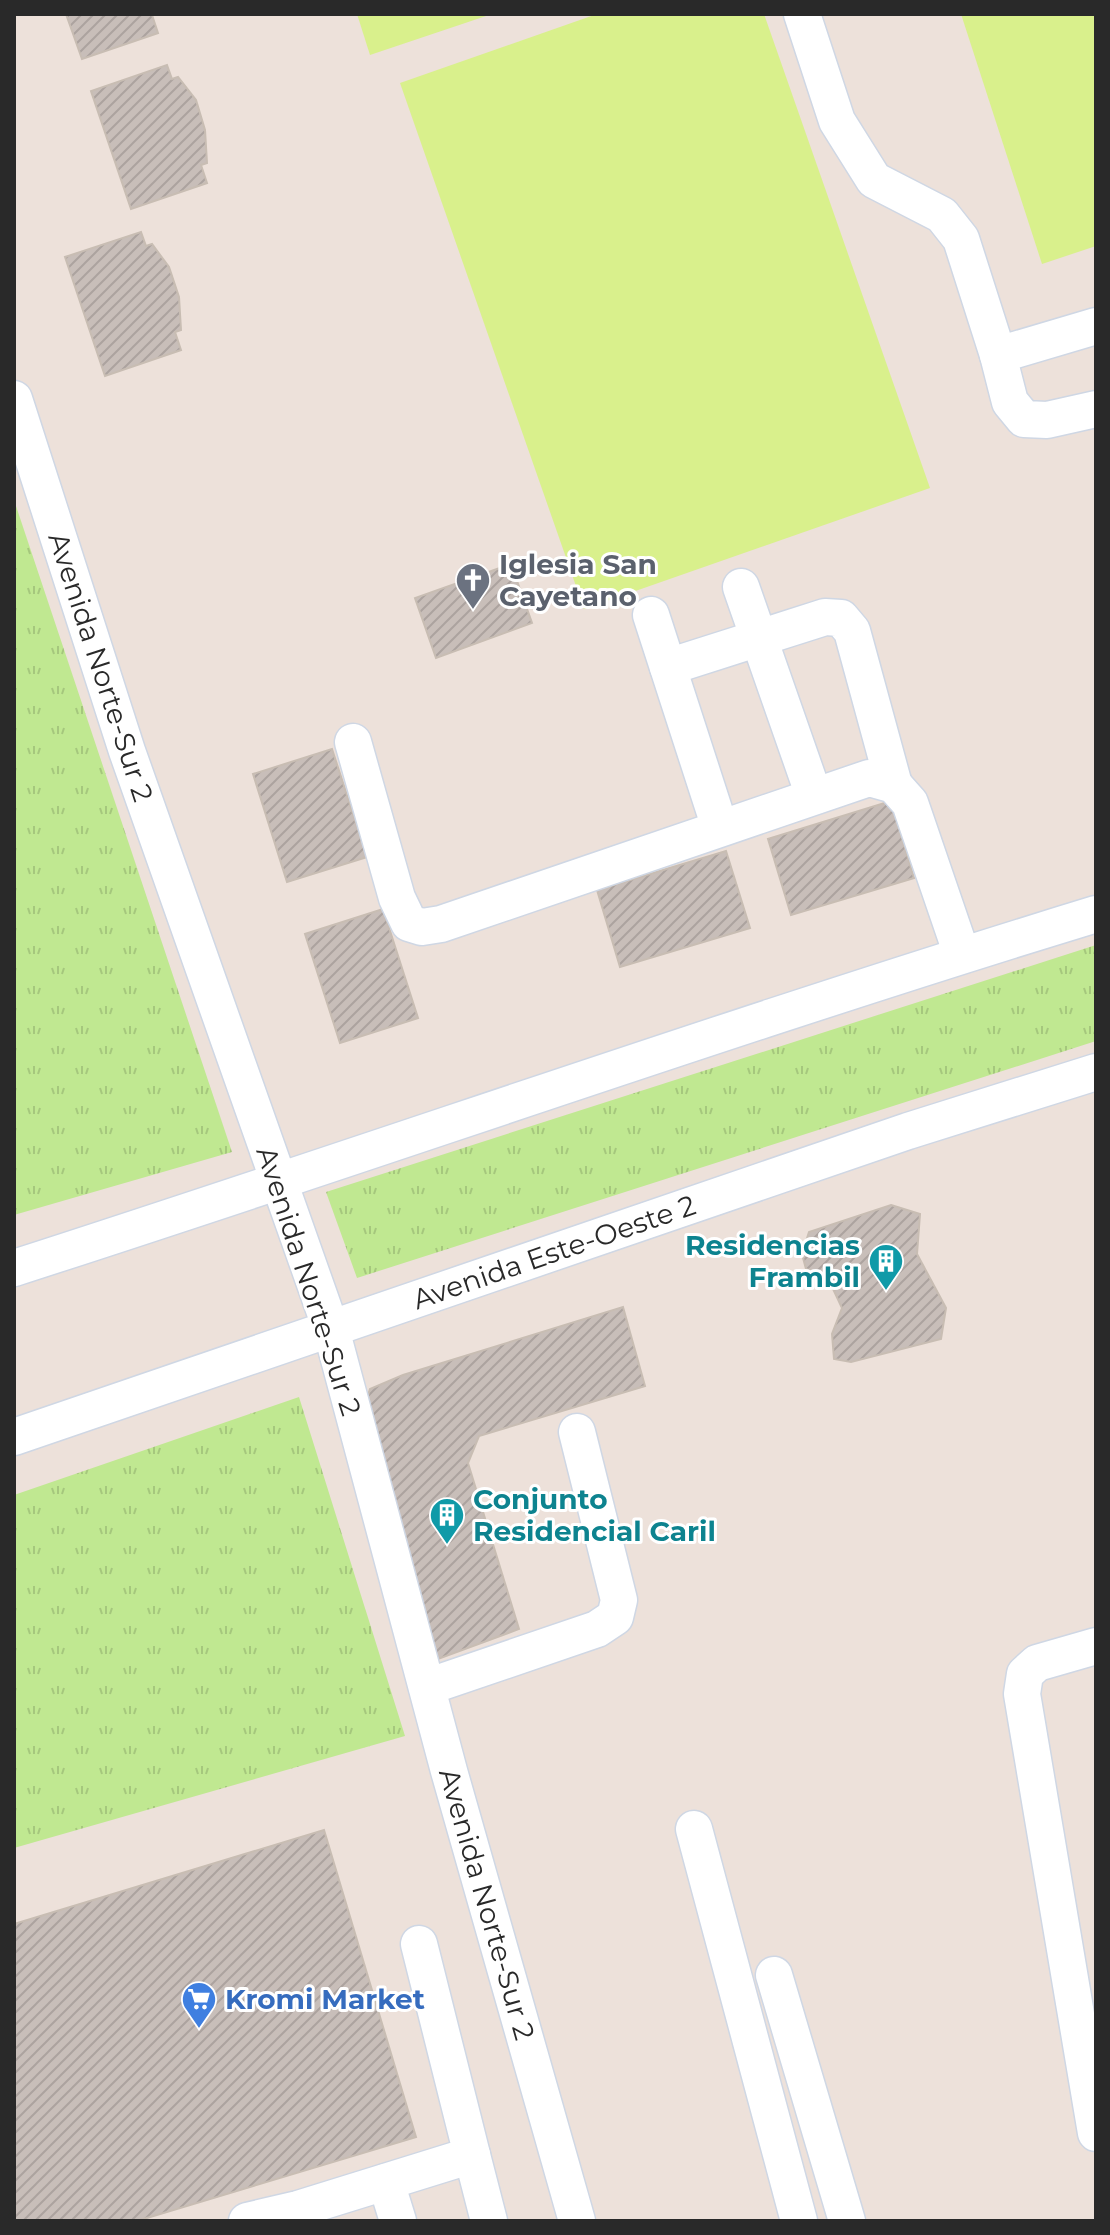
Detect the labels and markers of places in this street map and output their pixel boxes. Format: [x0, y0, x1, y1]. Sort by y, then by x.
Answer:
place label: Iglesia San Cayetano [499, 547, 657, 613]
church icon: Iglesia San Cayetano [454, 561, 492, 611]
place label: Residencias Frambil [685, 1228, 860, 1294]
building icon: Residencias Frambil [867, 1242, 905, 1292]
place label: Conjunto Residencial Caril [473, 1482, 716, 1548]
building icon: Conjunto Residencial Caril [428, 1496, 466, 1546]
supermarket icon: Kromi Market [180, 1980, 218, 2030]
place label: Kromi Market [225, 1982, 425, 2016]

